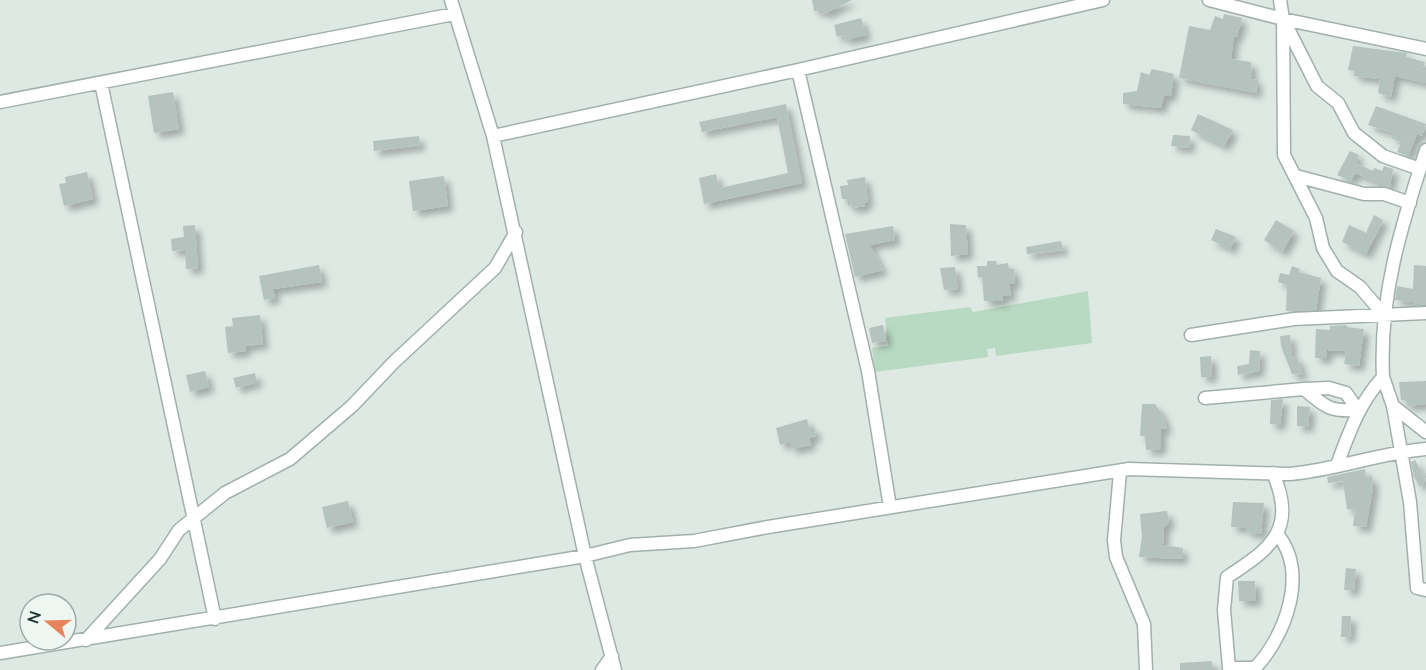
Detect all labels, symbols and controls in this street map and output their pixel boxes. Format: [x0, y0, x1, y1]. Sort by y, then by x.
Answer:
north arrow [18, 592, 78, 652]
text: N [22, 608, 47, 627]

